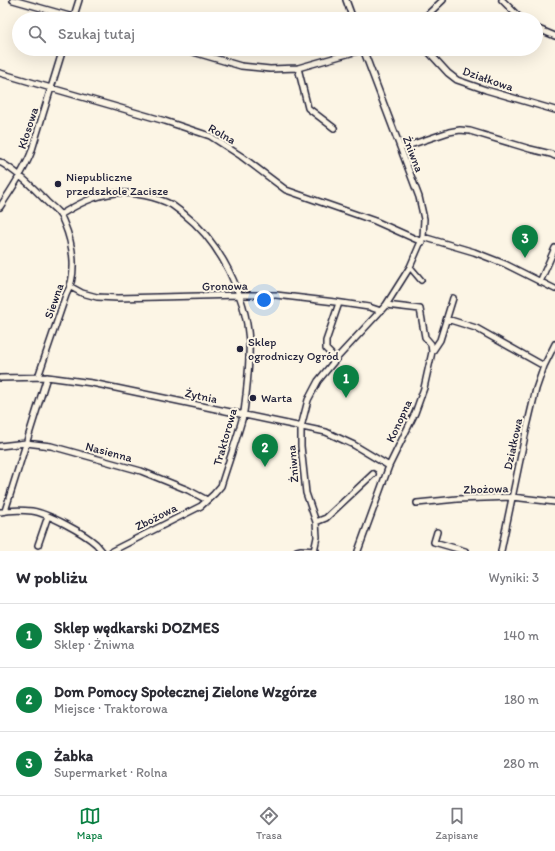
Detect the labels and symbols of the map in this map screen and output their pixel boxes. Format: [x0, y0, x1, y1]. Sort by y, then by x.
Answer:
street label: Działkowa [461, 64, 516, 94]
street label: Kłosowa [15, 105, 42, 151]
street label: Rolna [206, 121, 238, 147]
street label: Żniwna [400, 134, 426, 174]
place label: Niepubliczne przedszkole Zacisze [66, 170, 168, 198]
marker: Niepubliczne przedszkole Zacisze [53, 179, 63, 189]
pin: 3 [512, 225, 538, 258]
street label: Gronowa [202, 279, 249, 293]
street label: Siewna [41, 281, 67, 320]
your location [254, 290, 274, 310]
place label: Sklep ogrodniczy Ogród [248, 335, 339, 363]
marker: Sklep ogrodniczy Ogród [235, 344, 245, 354]
pin: 1 [333, 365, 359, 398]
street label: Żytnia [184, 386, 219, 406]
place label: Warta [261, 391, 292, 405]
marker: Warta [248, 393, 258, 403]
street label: Konopna [383, 397, 415, 445]
street label: Traktorowa [210, 406, 240, 467]
street label: Działkowa [501, 416, 525, 471]
pin: 2 [252, 434, 278, 467]
street label: Nasienna [84, 439, 135, 465]
street label: Żniwna [284, 445, 302, 483]
street label: Zbożowa [463, 481, 510, 497]
street label: Zbożowa [133, 500, 180, 533]

